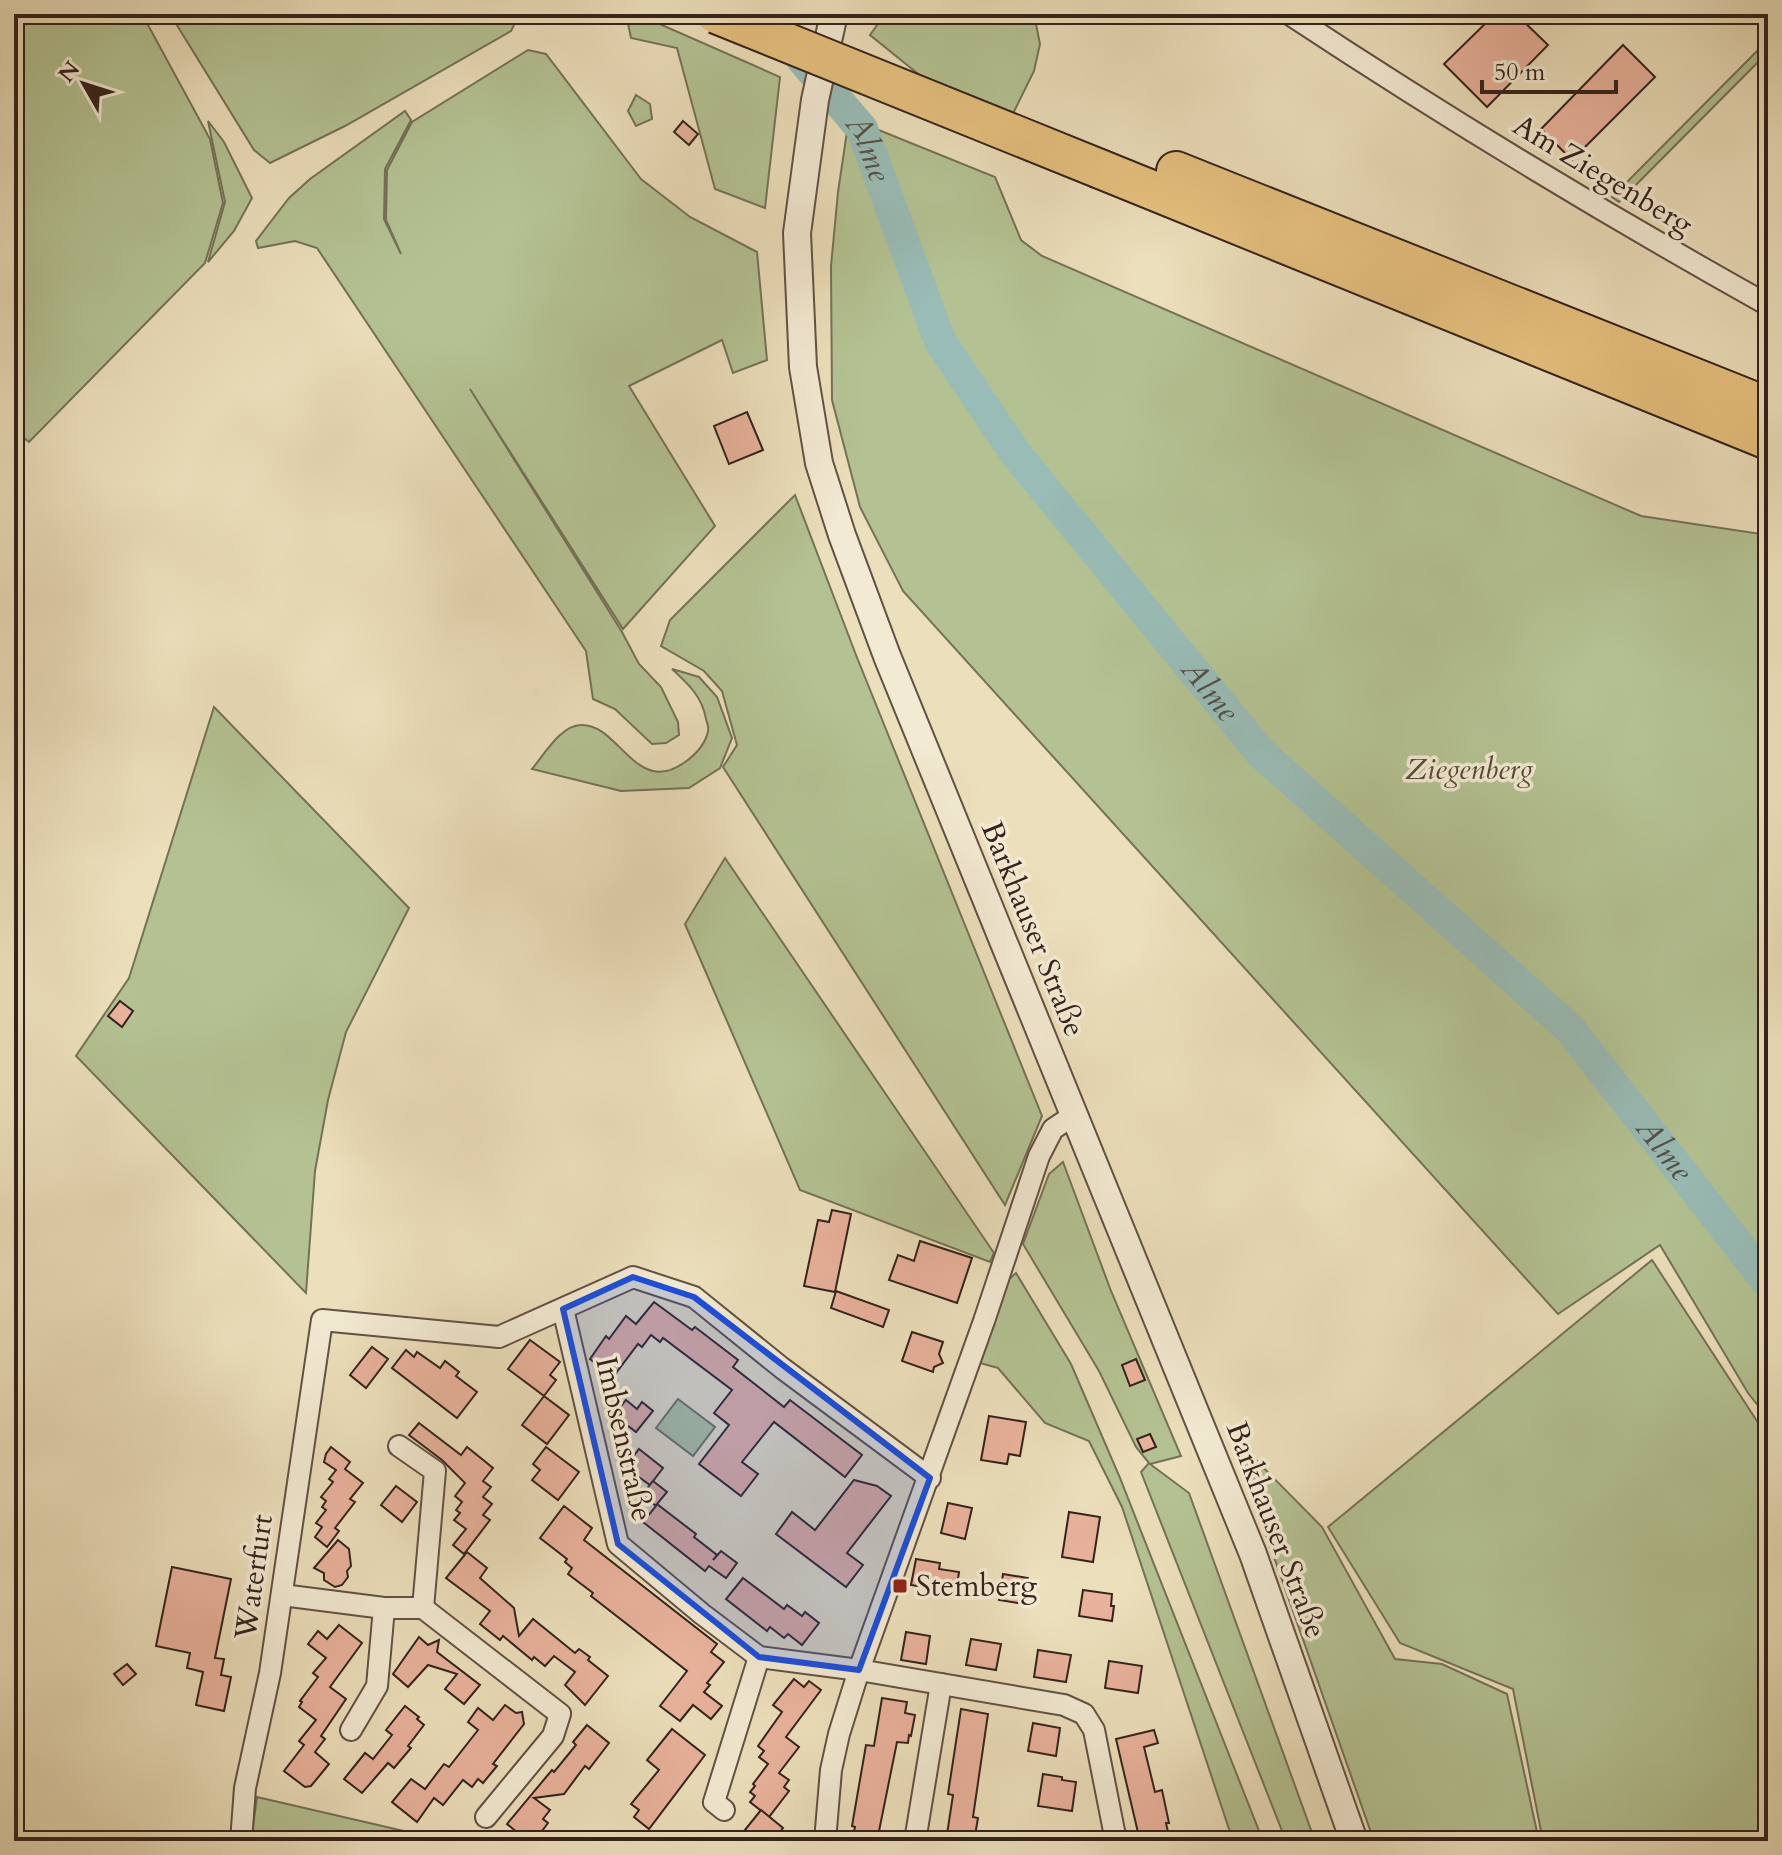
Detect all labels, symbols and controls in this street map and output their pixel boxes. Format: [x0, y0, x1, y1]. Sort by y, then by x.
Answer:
north arrow [44, 44, 124, 124]
scale bar [1482, 44, 1616, 94]
text: N [52, 55, 87, 89]
text: 50 m [1494, 56, 1546, 89]
water label: Alme [835, 103, 902, 189]
street label: Am Ziegenberg [1505, 105, 1701, 245]
water label: Alme [1170, 649, 1249, 732]
park label: Ziegenberg [1405, 749, 1533, 790]
street label: Barkhauser Straße [971, 815, 1095, 1043]
water label: Alme [1625, 1108, 1703, 1191]
street label: Imbsenstraße [585, 1353, 663, 1525]
street label: Barkhauser Straße [1216, 1416, 1336, 1644]
street label: Waterfurt [225, 1511, 283, 1643]
place label: Stemberg [916, 1566, 1037, 1607]
marker: Stemberg [891, 1577, 909, 1595]

